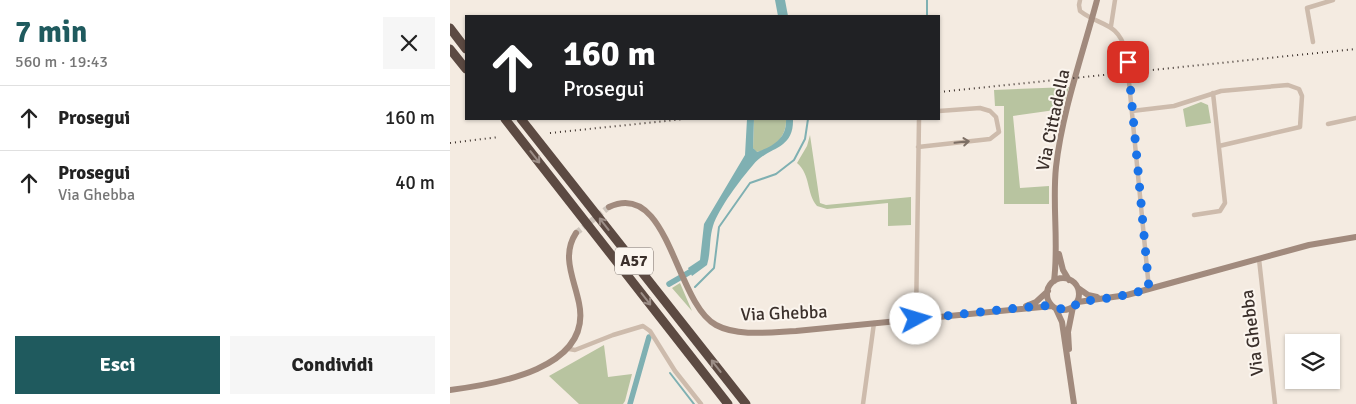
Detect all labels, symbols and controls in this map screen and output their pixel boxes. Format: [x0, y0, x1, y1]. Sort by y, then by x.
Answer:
text: 7 min [15, 14, 87, 51]
button: close [383, 17, 435, 69]
text: 160 m [563, 32, 656, 75]
icon: ahead [480, 35, 545, 100]
pin [1107, 41, 1149, 83]
icon: arrive [1114, 48, 1142, 76]
text: 560 m · 19:43 [15, 52, 108, 72]
street label: Via Cittadella [1031, 67, 1075, 173]
text: Prosegui [563, 75, 644, 102]
icon: ahead [15, 104, 43, 132]
text: Prosegui [58, 106, 130, 130]
text: 160 m [385, 106, 435, 130]
one-way arrow [954, 137, 970, 147]
one-way arrow [529, 150, 540, 163]
text: Prosegui [58, 161, 130, 185]
icon: ahead [15, 169, 43, 197]
text: 40 m [395, 171, 435, 195]
text: Via Ghebba [58, 185, 135, 205]
one-way arrow [599, 218, 610, 231]
road number: A57 [615, 248, 653, 274]
street label: Via Ghebba [1236, 289, 1268, 377]
one-way arrow [640, 292, 651, 305]
position arrow [889, 292, 941, 344]
street label: Via Ghebba [740, 300, 828, 326]
map controls [1285, 334, 1340, 389]
button: layers [1285, 334, 1340, 389]
button: Esci [15, 336, 220, 394]
button: Condividi [230, 336, 435, 394]
one-way arrow [710, 360, 721, 373]

